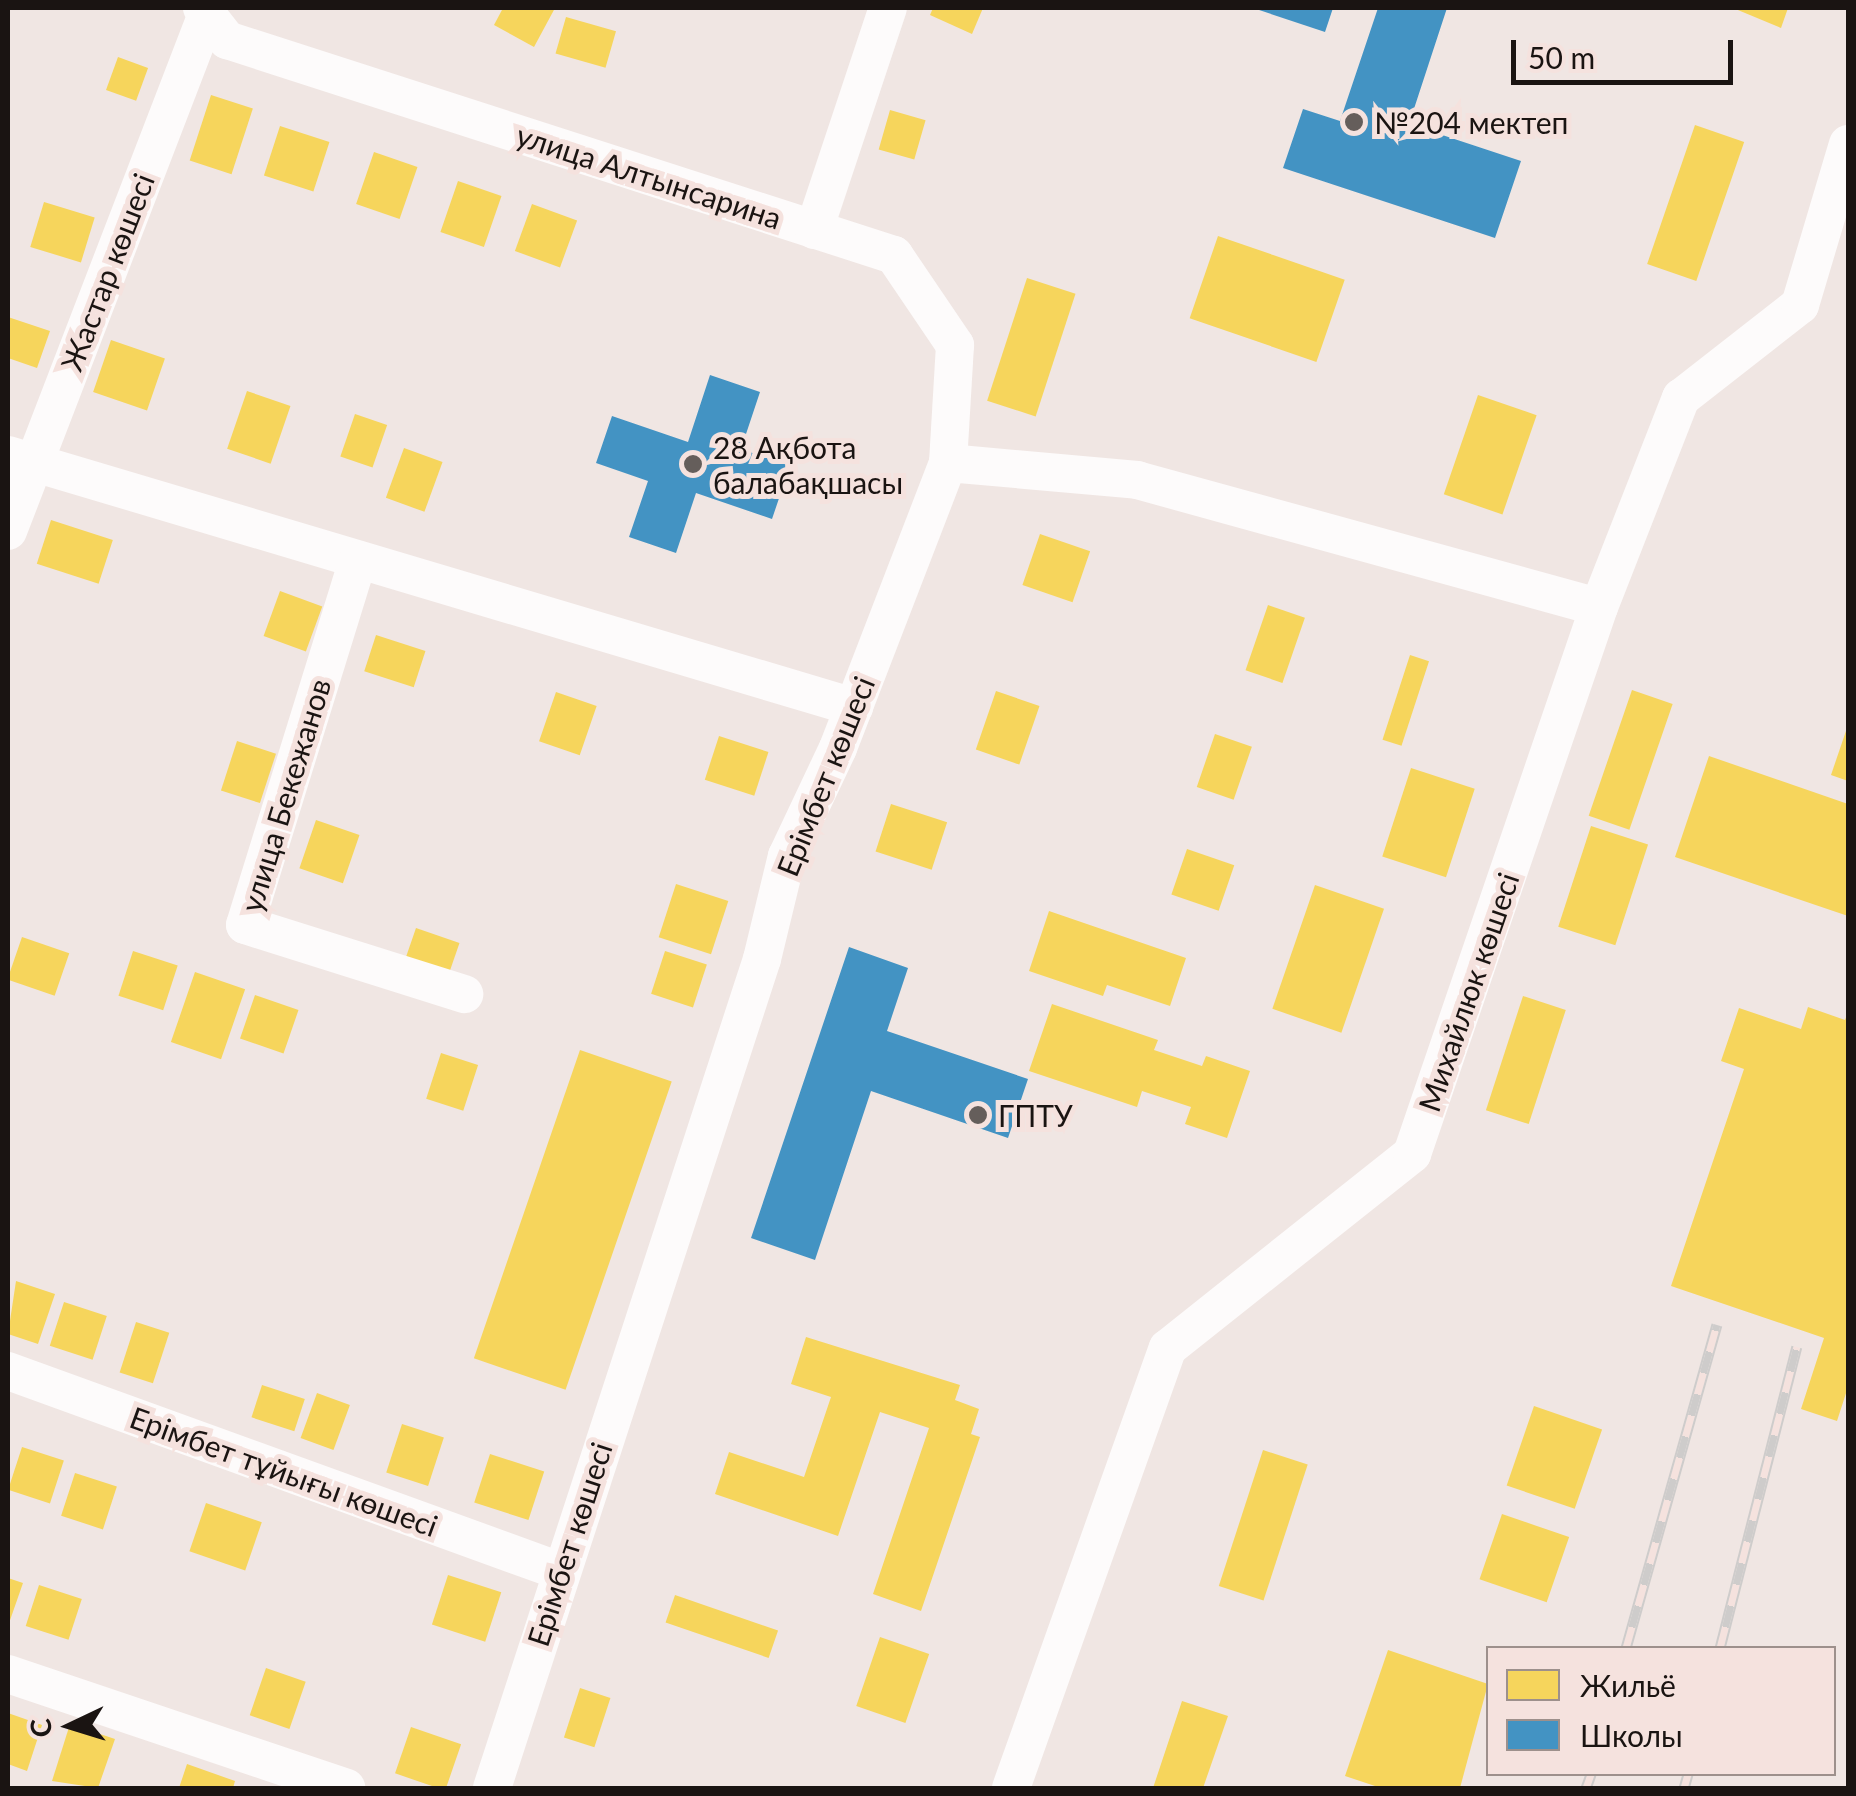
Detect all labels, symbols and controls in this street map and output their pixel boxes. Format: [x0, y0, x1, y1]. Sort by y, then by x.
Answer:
scale bar [1516, 20, 1738, 82]
text: 50 m [1528, 39, 1595, 75]
place label: №204 мектеп [1374, 104, 1568, 140]
marker: №204 мектеп [1343, 111, 1365, 133]
street label: улица Алтынсарина [512, 116, 786, 236]
street label: Жастар көшесі [53, 168, 161, 376]
place label: 28 Ақбота балабақшасы [713, 429, 903, 500]
marker: 28 Ақбота балабақшасы [682, 453, 704, 475]
street label: Ерімбет көшесі [769, 671, 881, 881]
street label: улица Бекежанов [232, 674, 338, 916]
street label: Михайлюк көшесі [1410, 868, 1526, 1116]
place label: ГПТУ [998, 1097, 1073, 1133]
marker: ГПТУ [967, 1104, 989, 1126]
street label: Ерімбет тұйығы көшесі [125, 1399, 443, 1543]
street label: Ерімбет көшесі [519, 1438, 619, 1650]
legend [1486, 1646, 1836, 1776]
text: Жильё [1580, 1667, 1676, 1703]
north arrow [20, 1676, 120, 1776]
text: Школы [1580, 1717, 1683, 1753]
text: С [22, 1718, 58, 1739]

